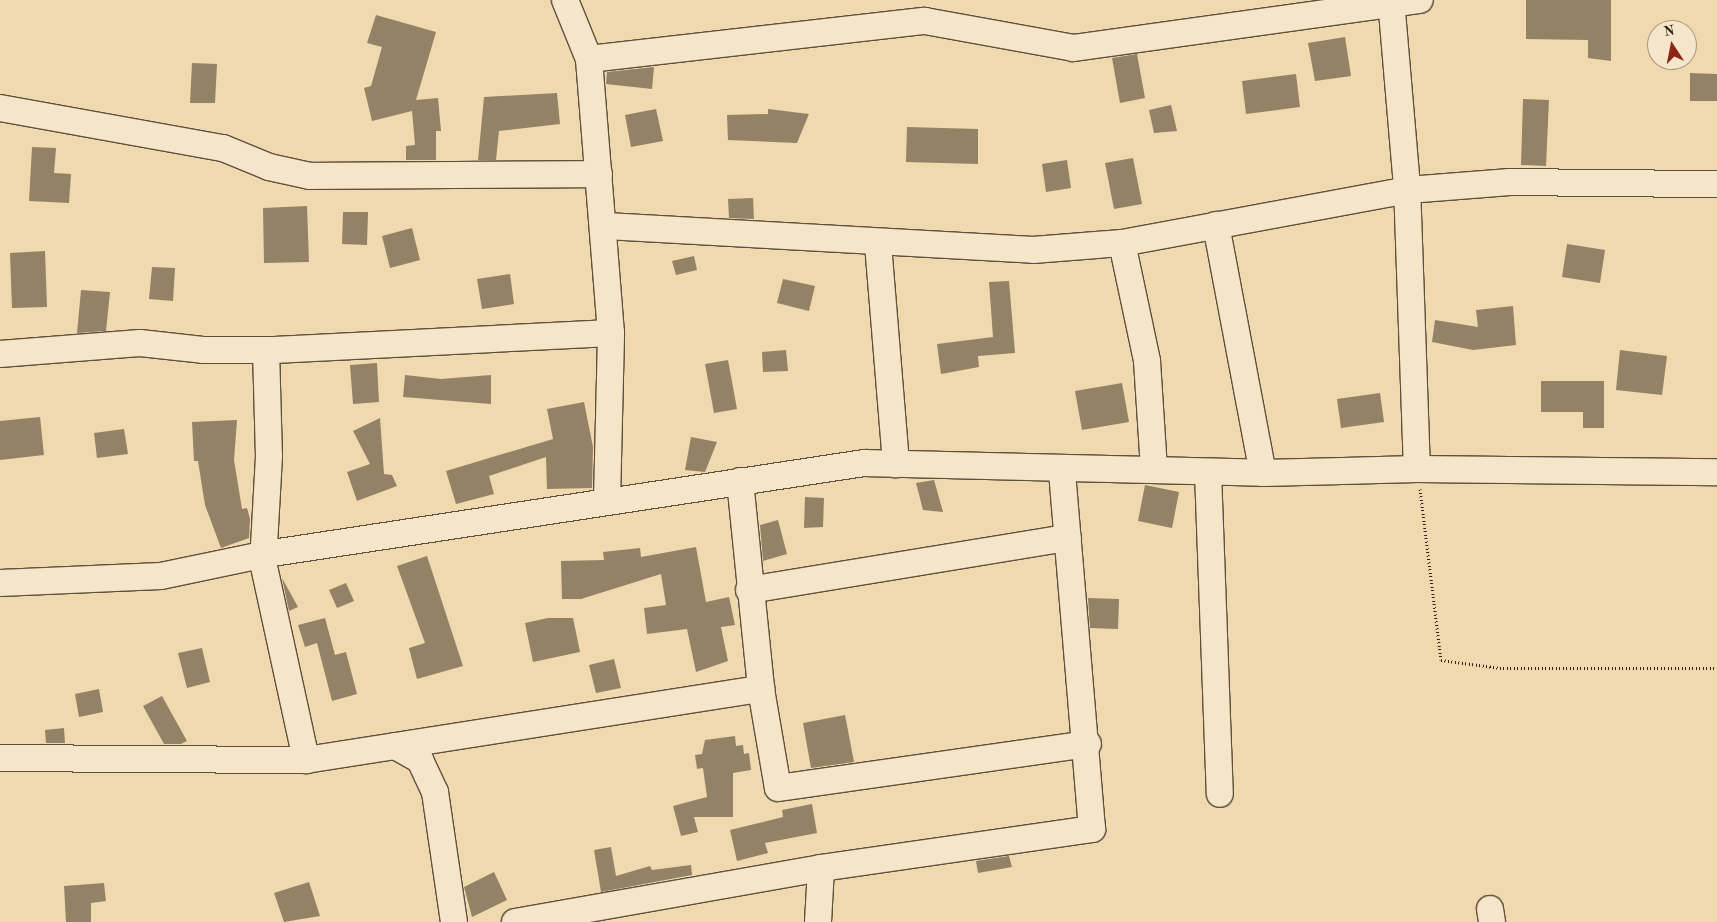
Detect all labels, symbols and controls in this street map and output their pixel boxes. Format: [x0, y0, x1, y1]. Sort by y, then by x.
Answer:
north arrow [1647, 20, 1697, 70]
text: N [1663, 23, 1676, 39]

